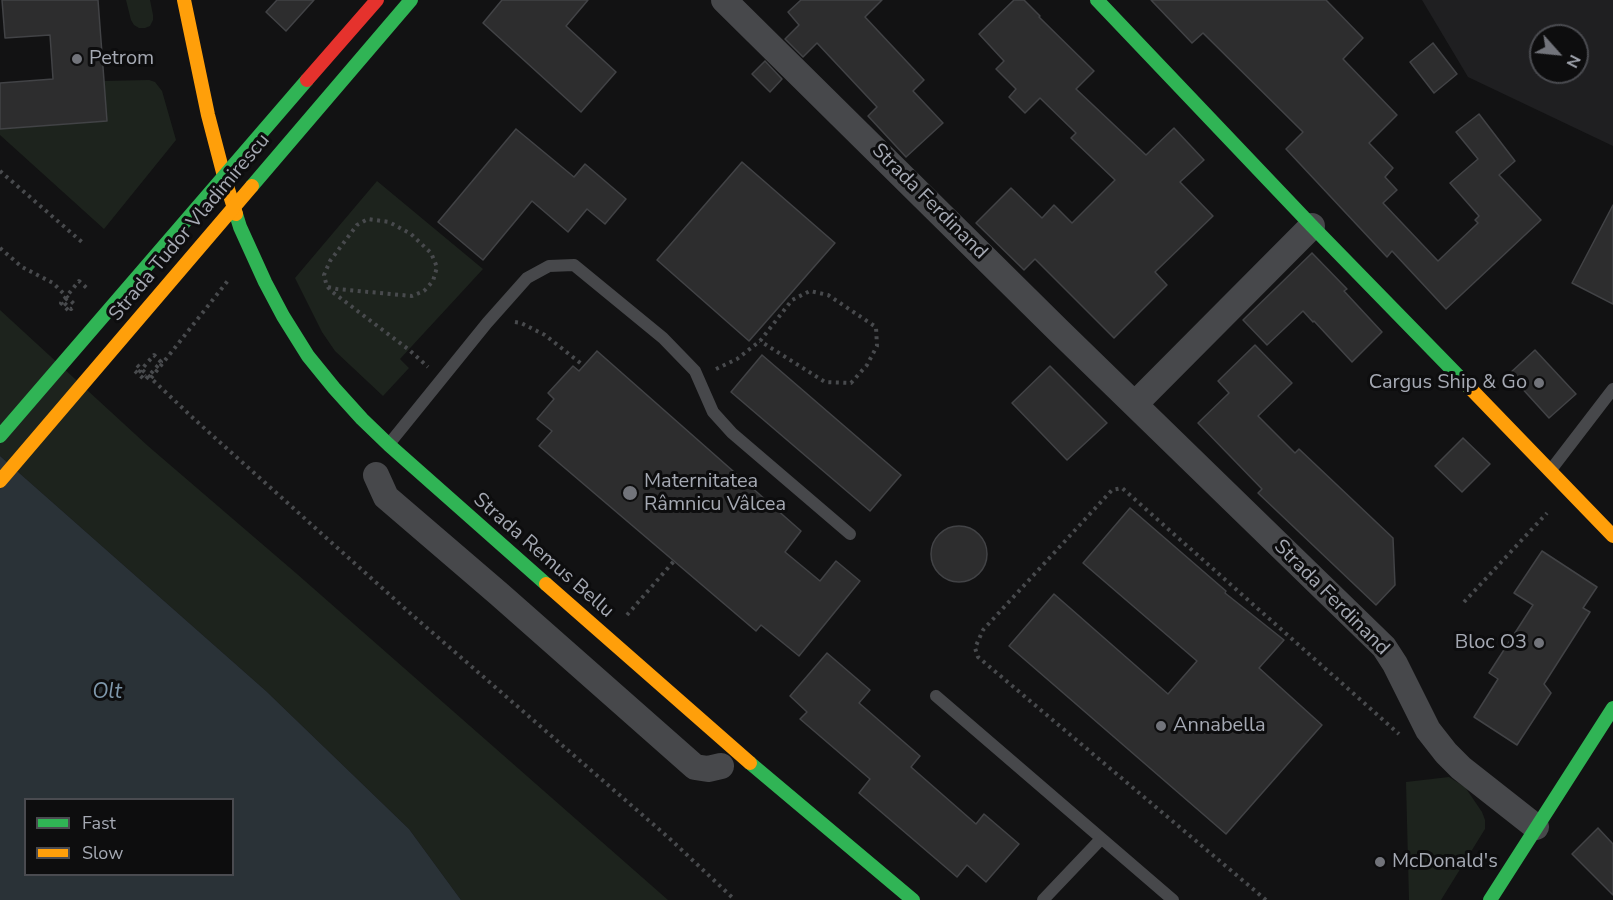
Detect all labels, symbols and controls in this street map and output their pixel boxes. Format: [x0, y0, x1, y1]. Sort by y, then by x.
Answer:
north arrow [1529, 24, 1589, 84]
place label: Petrom [89, 47, 154, 71]
text: N [1561, 51, 1586, 72]
marker: Petrom [70, 52, 84, 66]
street label: Strada Tudor Vladimirescu [105, 129, 275, 327]
street label: Strada Ferdinand [866, 139, 992, 265]
place label: Cargus Ship & Go [1369, 371, 1527, 395]
marker: Cargus Ship & Go [1532, 376, 1546, 390]
place label: Maternitatea Râmnicu Vâlcea [644, 470, 786, 517]
marker: Maternitatea Râmnicu Vâlcea [621, 484, 639, 502]
street label: Strada Remus Bellu [468, 488, 618, 624]
street label: Strada Ferdinand [1268, 535, 1394, 661]
place label: Bloc O3 [1455, 631, 1527, 655]
marker: Bloc O3 [1532, 636, 1546, 650]
water label: Olt [92, 680, 122, 706]
place label: Annabella [1173, 714, 1266, 738]
marker: Annabella [1154, 719, 1168, 733]
legend [24, 798, 234, 876]
text: Fast [82, 811, 116, 835]
text: Slow [82, 841, 123, 865]
place label: McDonald's [1392, 850, 1498, 874]
marker: McDonald's [1373, 855, 1387, 869]

